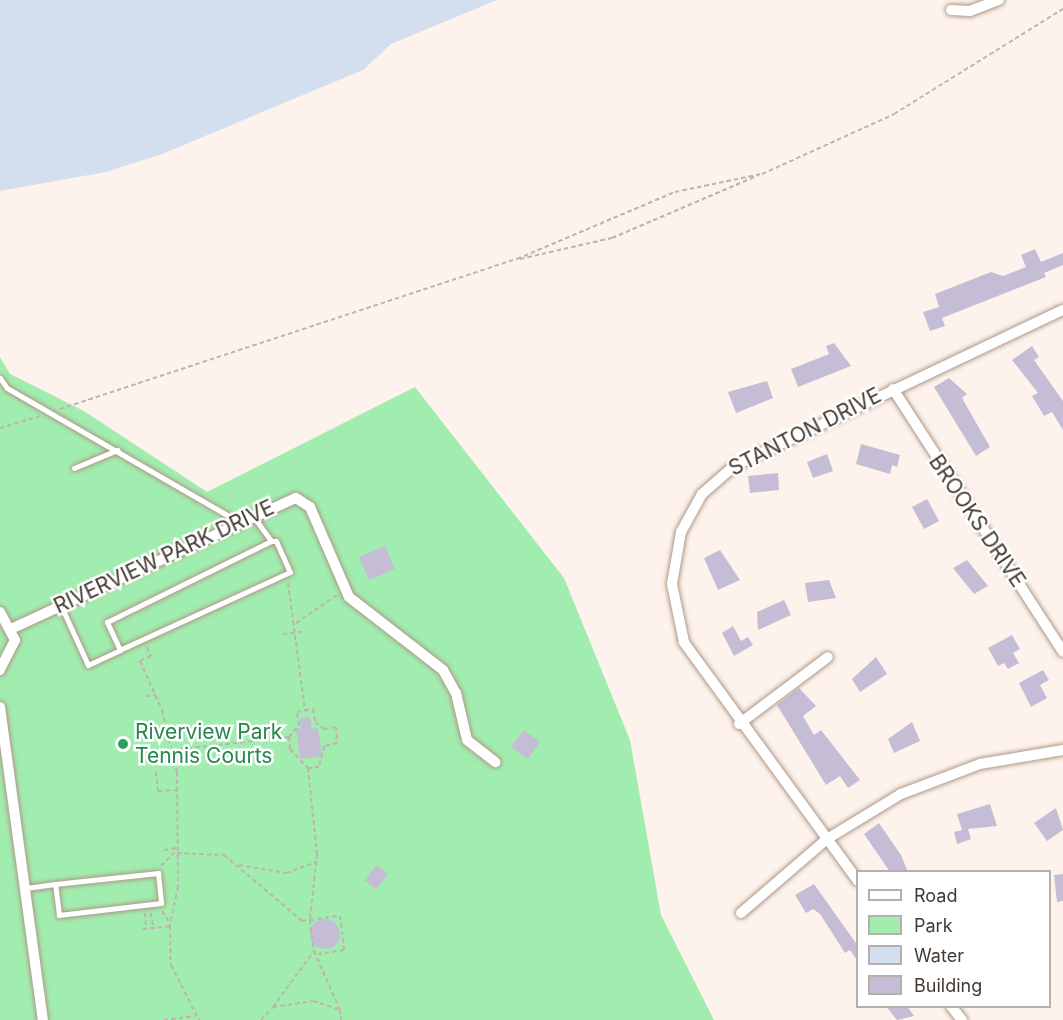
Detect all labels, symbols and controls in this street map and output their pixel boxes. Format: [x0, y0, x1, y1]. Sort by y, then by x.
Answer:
street label: STANTON DRIVE [725, 383, 885, 481]
street label: BROOKS DRIVE [923, 450, 1031, 592]
street label: RIVERVIEW PARK DRIVE [50, 495, 278, 619]
place label: Riverview Park Tennis Courts [135, 719, 282, 769]
marker: Riverview Park Tennis Courts [116, 737, 130, 751]
legend [856, 870, 1051, 1008]
text: Road [914, 885, 957, 906]
text: Park [914, 915, 953, 936]
text: Water [914, 945, 964, 966]
text: Building [914, 975, 982, 996]

